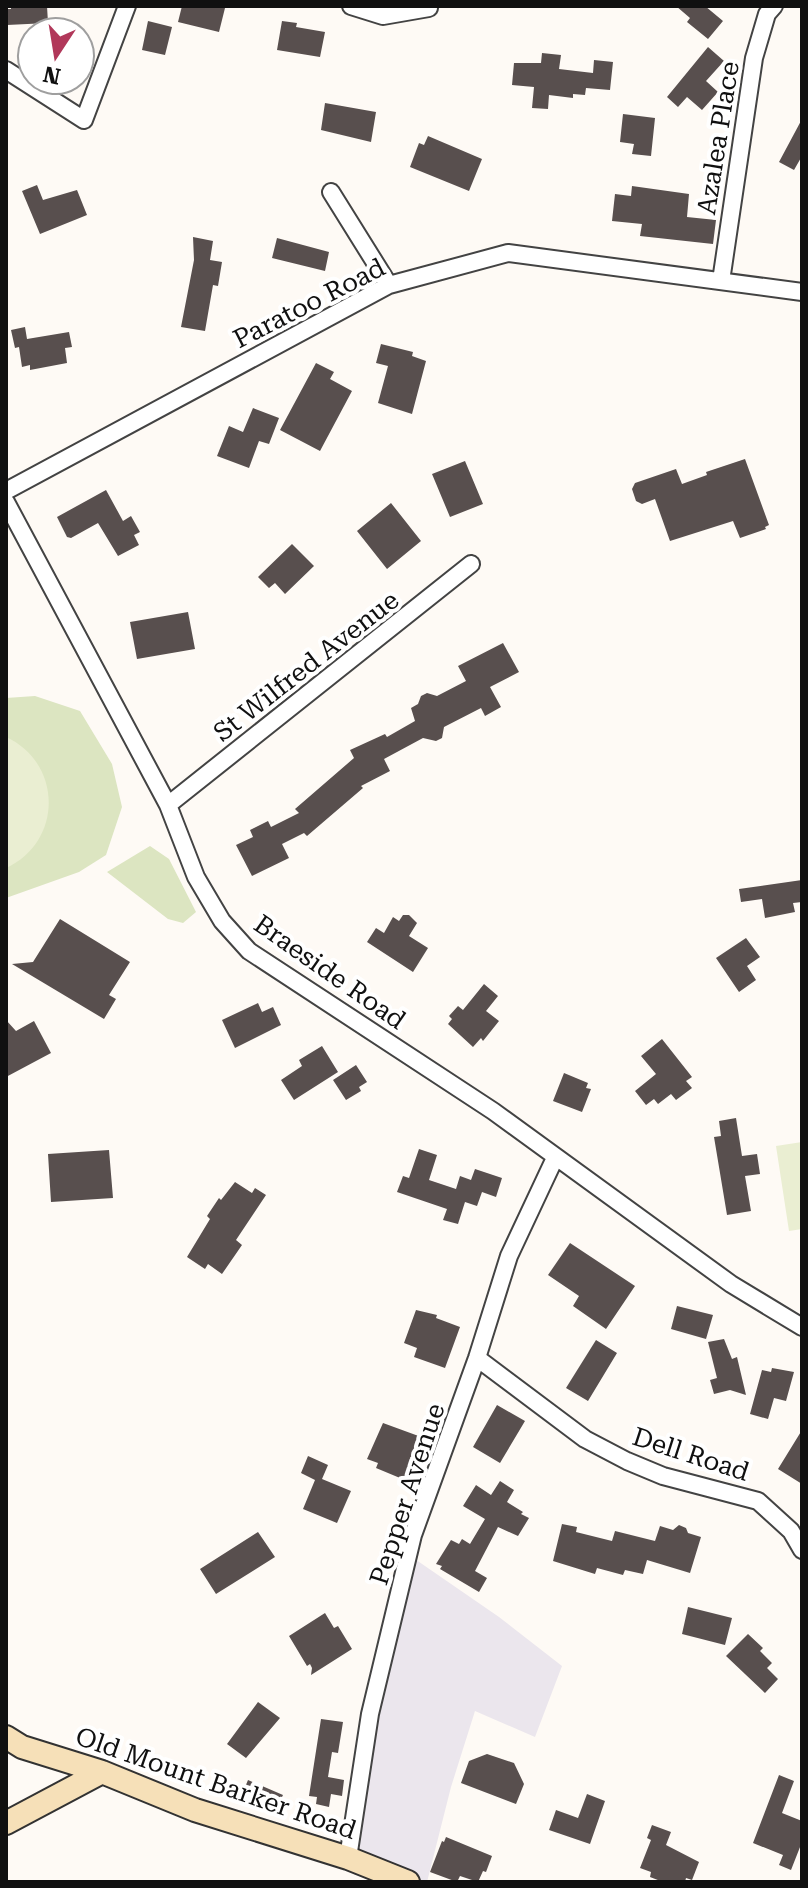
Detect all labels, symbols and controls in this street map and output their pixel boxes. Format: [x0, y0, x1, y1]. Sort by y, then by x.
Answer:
north arrow [16, 16, 96, 96]
street label: Azalea Place [691, 59, 745, 217]
text: N [41, 61, 63, 89]
street label: Paratoo Road [228, 252, 390, 354]
street label: St Wilfred Avenue [208, 585, 404, 747]
street label: Braeside Road [248, 909, 412, 1036]
street label: Pepper Avenue [364, 1399, 450, 1589]
street label: Dell Road [629, 1421, 753, 1487]
street label: Old Mount Barker Road [72, 1721, 361, 1845]

